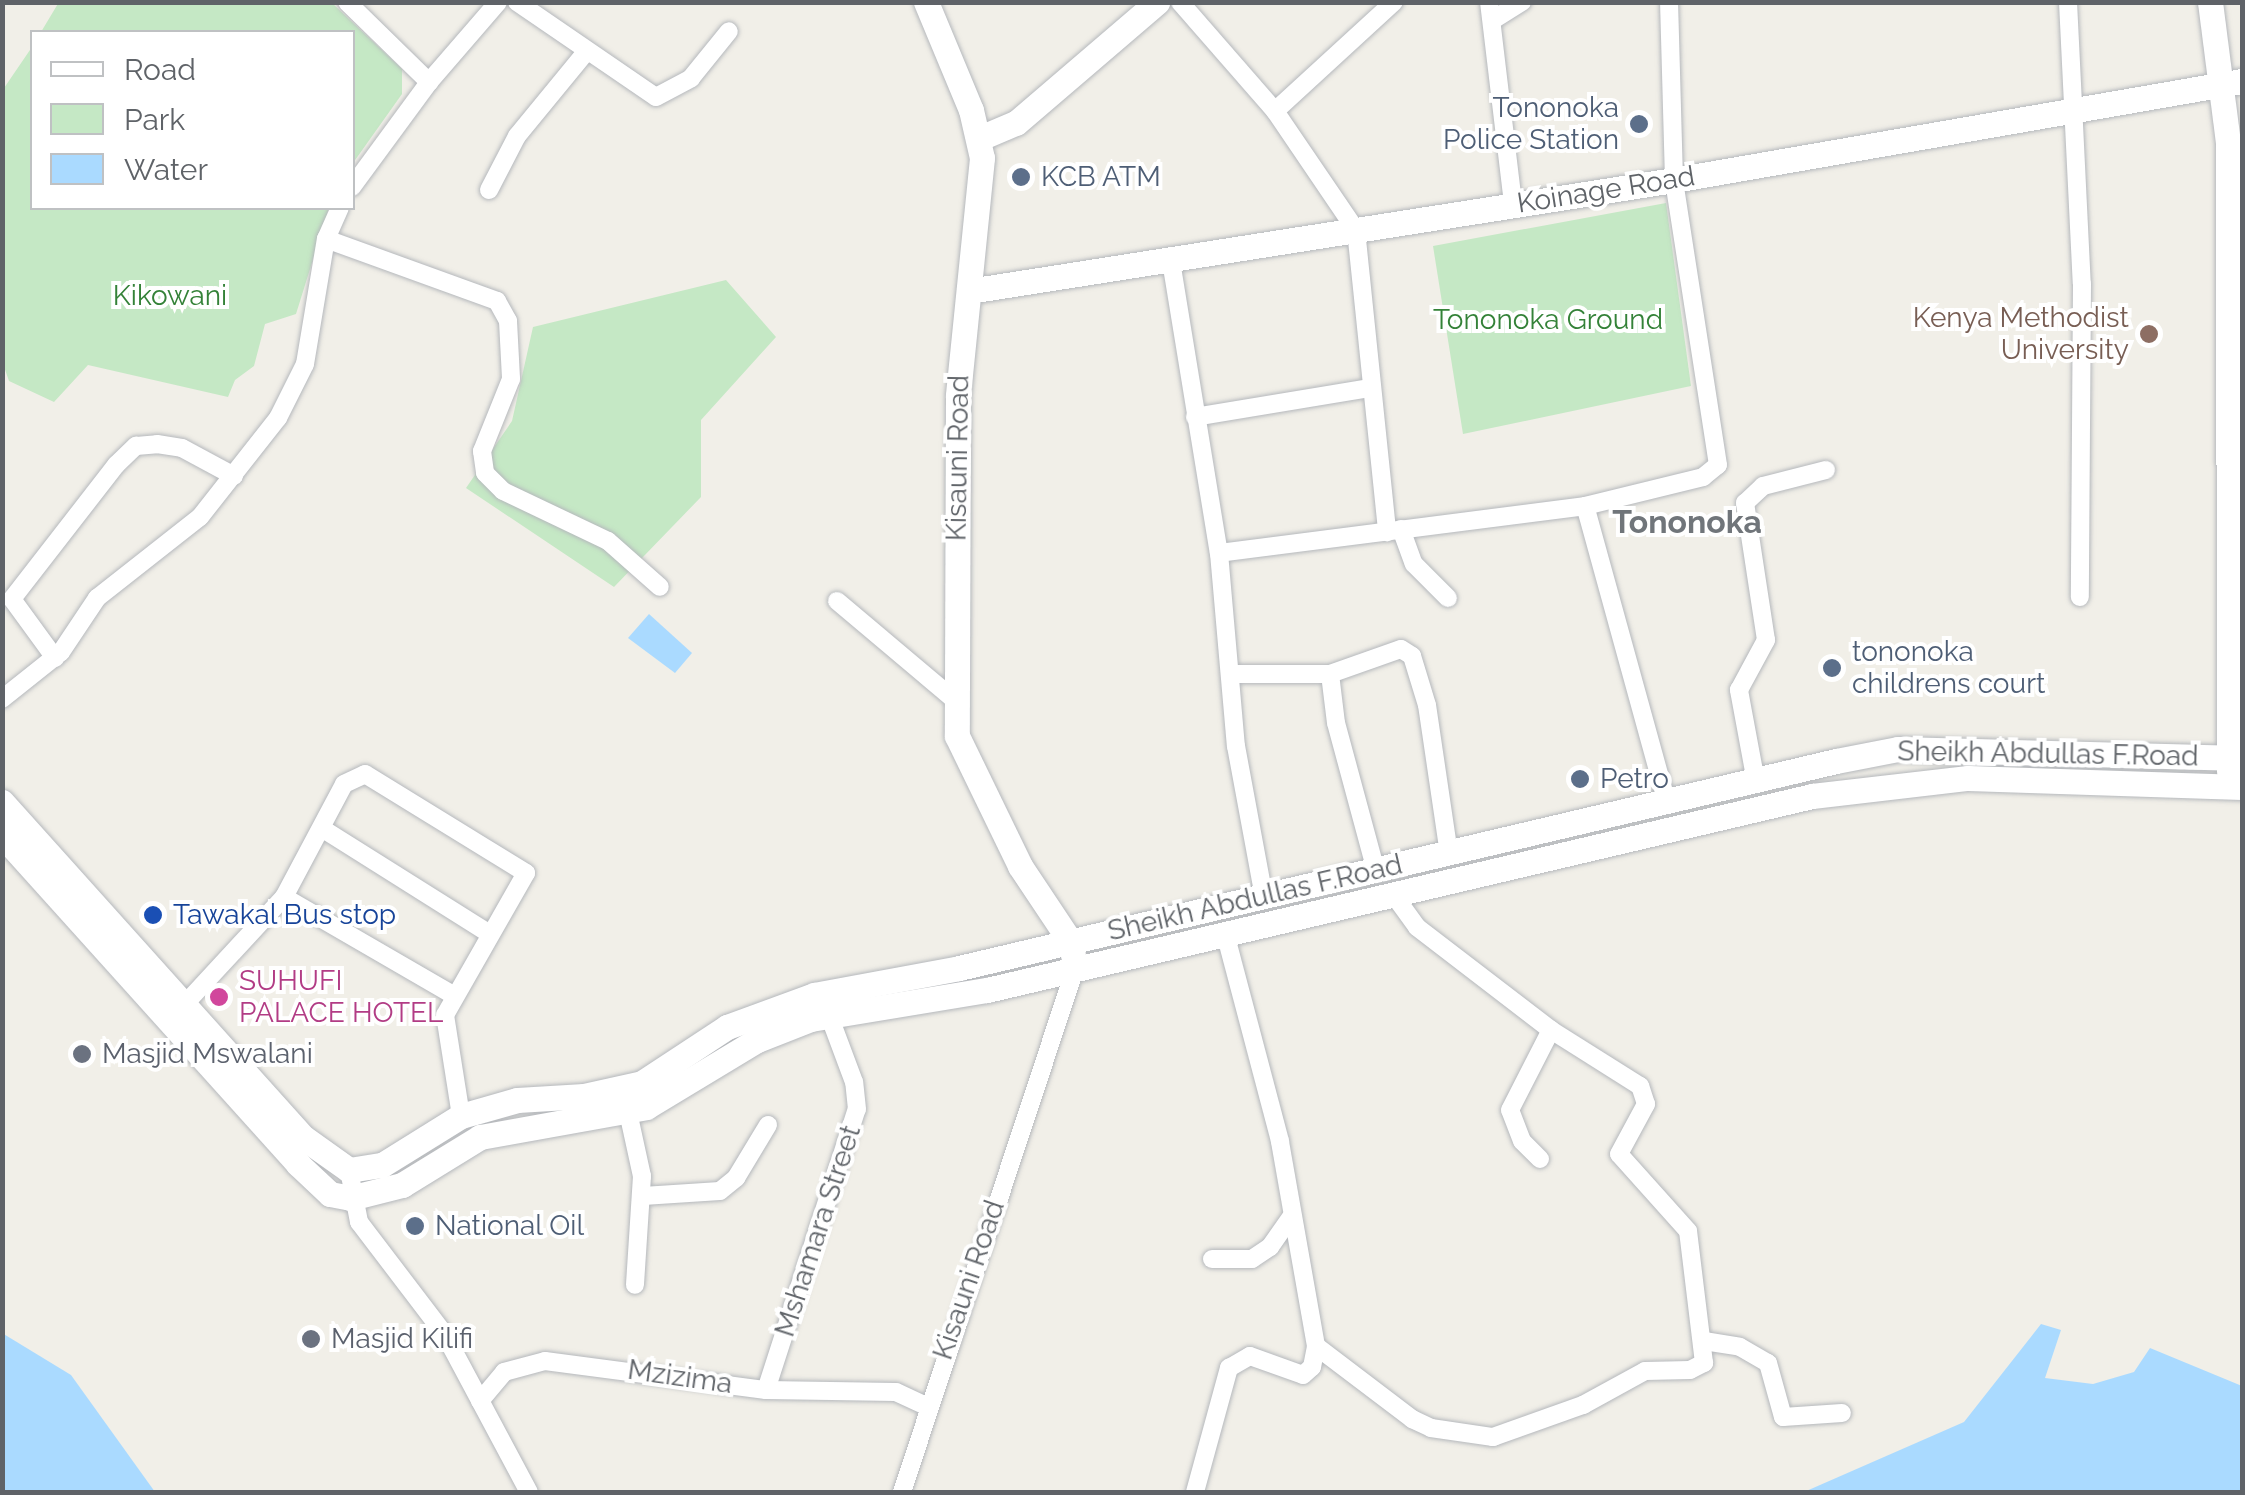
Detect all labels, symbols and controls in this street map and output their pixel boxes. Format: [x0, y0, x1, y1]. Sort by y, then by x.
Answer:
legend [30, 30, 355, 210]
text: Road [124, 52, 196, 87]
place label: Tononoka Police Station [1443, 91, 1619, 157]
text: Park [124, 102, 185, 137]
marker: Tononoka Police Station [1628, 113, 1650, 135]
text: Water [124, 152, 208, 187]
street label: Koinage Road [1515, 159, 1697, 221]
place label: KCB ATM [1041, 160, 1162, 194]
marker: KCB ATM [1010, 166, 1032, 188]
park label: Kikowani [113, 279, 227, 313]
place label: Kenya Methodist University [1913, 301, 2129, 367]
park label: Tononoka Ground [1433, 303, 1663, 337]
marker: Kenya Methodist University [2138, 323, 2160, 345]
street label: Kisauni Road [940, 375, 976, 541]
district label: Tononoka [1612, 503, 1762, 541]
place label: tononoka childrens court [1852, 635, 2045, 701]
marker: tononoka childrens court [1821, 657, 1843, 679]
street label: Sheikh Abdullas F.Road [1897, 735, 2199, 773]
place label: Petro [1600, 762, 1669, 796]
marker: Petro [1569, 768, 1591, 790]
street label: Sheikh Abdullas F.Road [1104, 848, 1406, 948]
place label: Tawakal Bus stop [173, 898, 397, 932]
marker: Tawakal Bus stop [142, 904, 164, 926]
place label: SUHUFI PALACE HOTEL [239, 964, 443, 1030]
marker: SUHUFI PALACE HOTEL [208, 986, 230, 1008]
place label: Masjid Mswalani [102, 1037, 313, 1071]
marker: Masjid Mswalani [71, 1043, 93, 1065]
street label: Mshamara Street [768, 1121, 868, 1341]
street label: Kisauni Road [926, 1196, 1012, 1364]
place label: National Oil [435, 1209, 585, 1243]
marker: National Oil [404, 1215, 426, 1237]
place label: Masjid Kilifi [331, 1322, 473, 1356]
marker: Masjid Kilifi [300, 1328, 322, 1350]
street label: Mzizima [626, 1353, 734, 1401]

